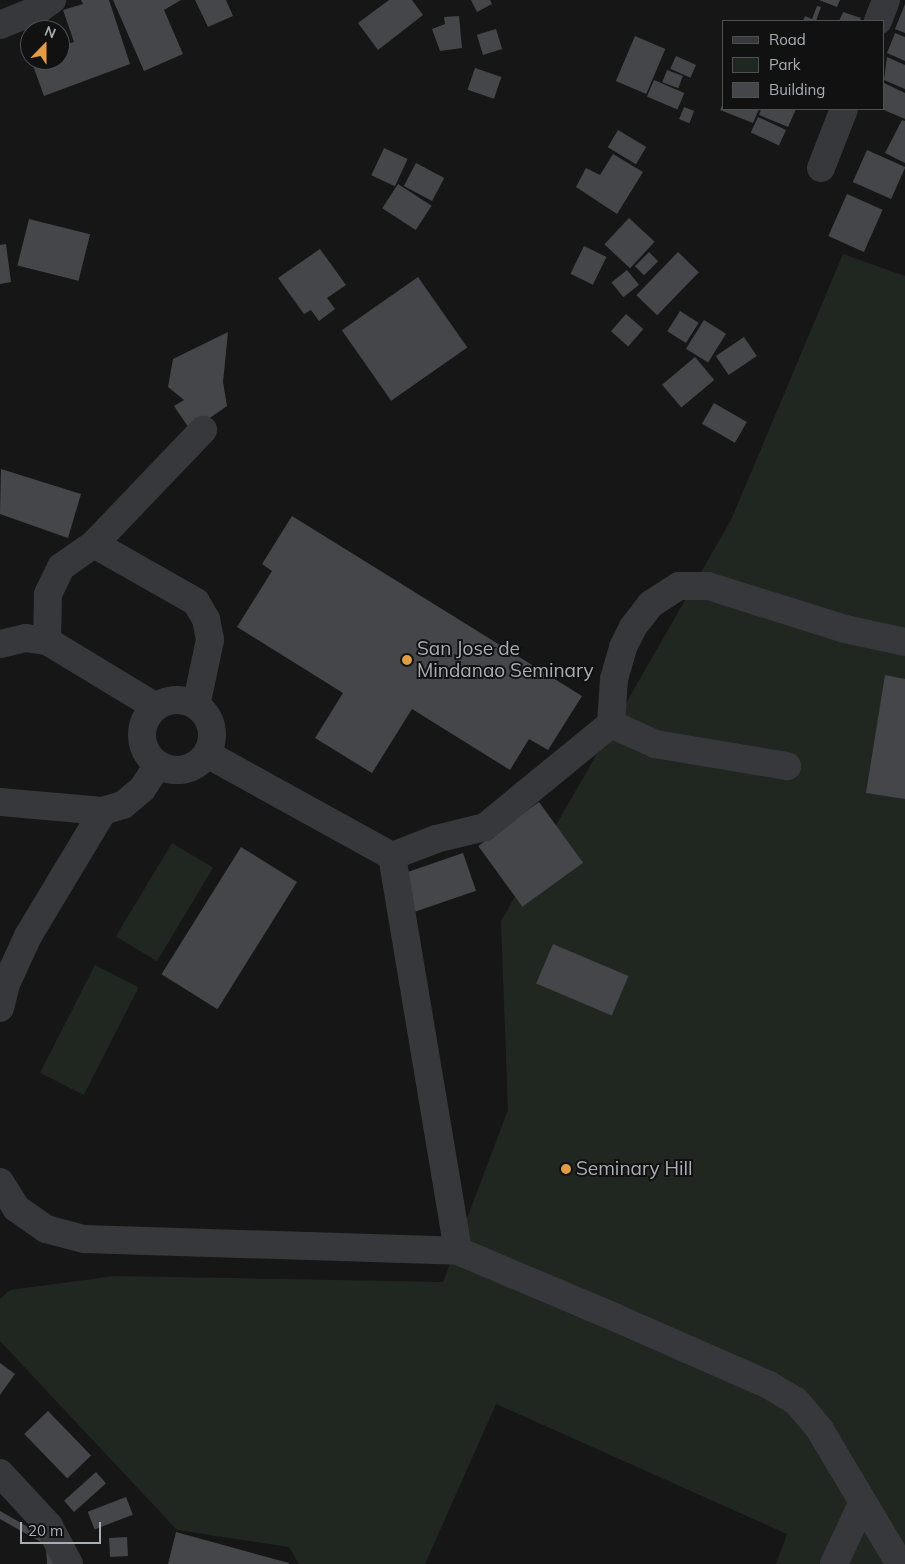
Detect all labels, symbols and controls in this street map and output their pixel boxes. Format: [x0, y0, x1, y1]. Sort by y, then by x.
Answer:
north arrow [20, 20, 70, 70]
legend [722, 20, 885, 110]
text: N [42, 22, 59, 42]
text: Road [769, 30, 806, 49]
text: Park [769, 55, 801, 74]
text: Building [769, 80, 825, 99]
place label: San Jose de Mindanao Seminary [417, 638, 594, 682]
marker: San Jose de Mindanao Seminary [401, 654, 413, 666]
place label: Seminary Hill [576, 1158, 693, 1180]
marker: Seminary Hill [560, 1163, 572, 1175]
scale bar [22, 1512, 104, 1544]
text: 20 m [28, 1521, 63, 1540]

